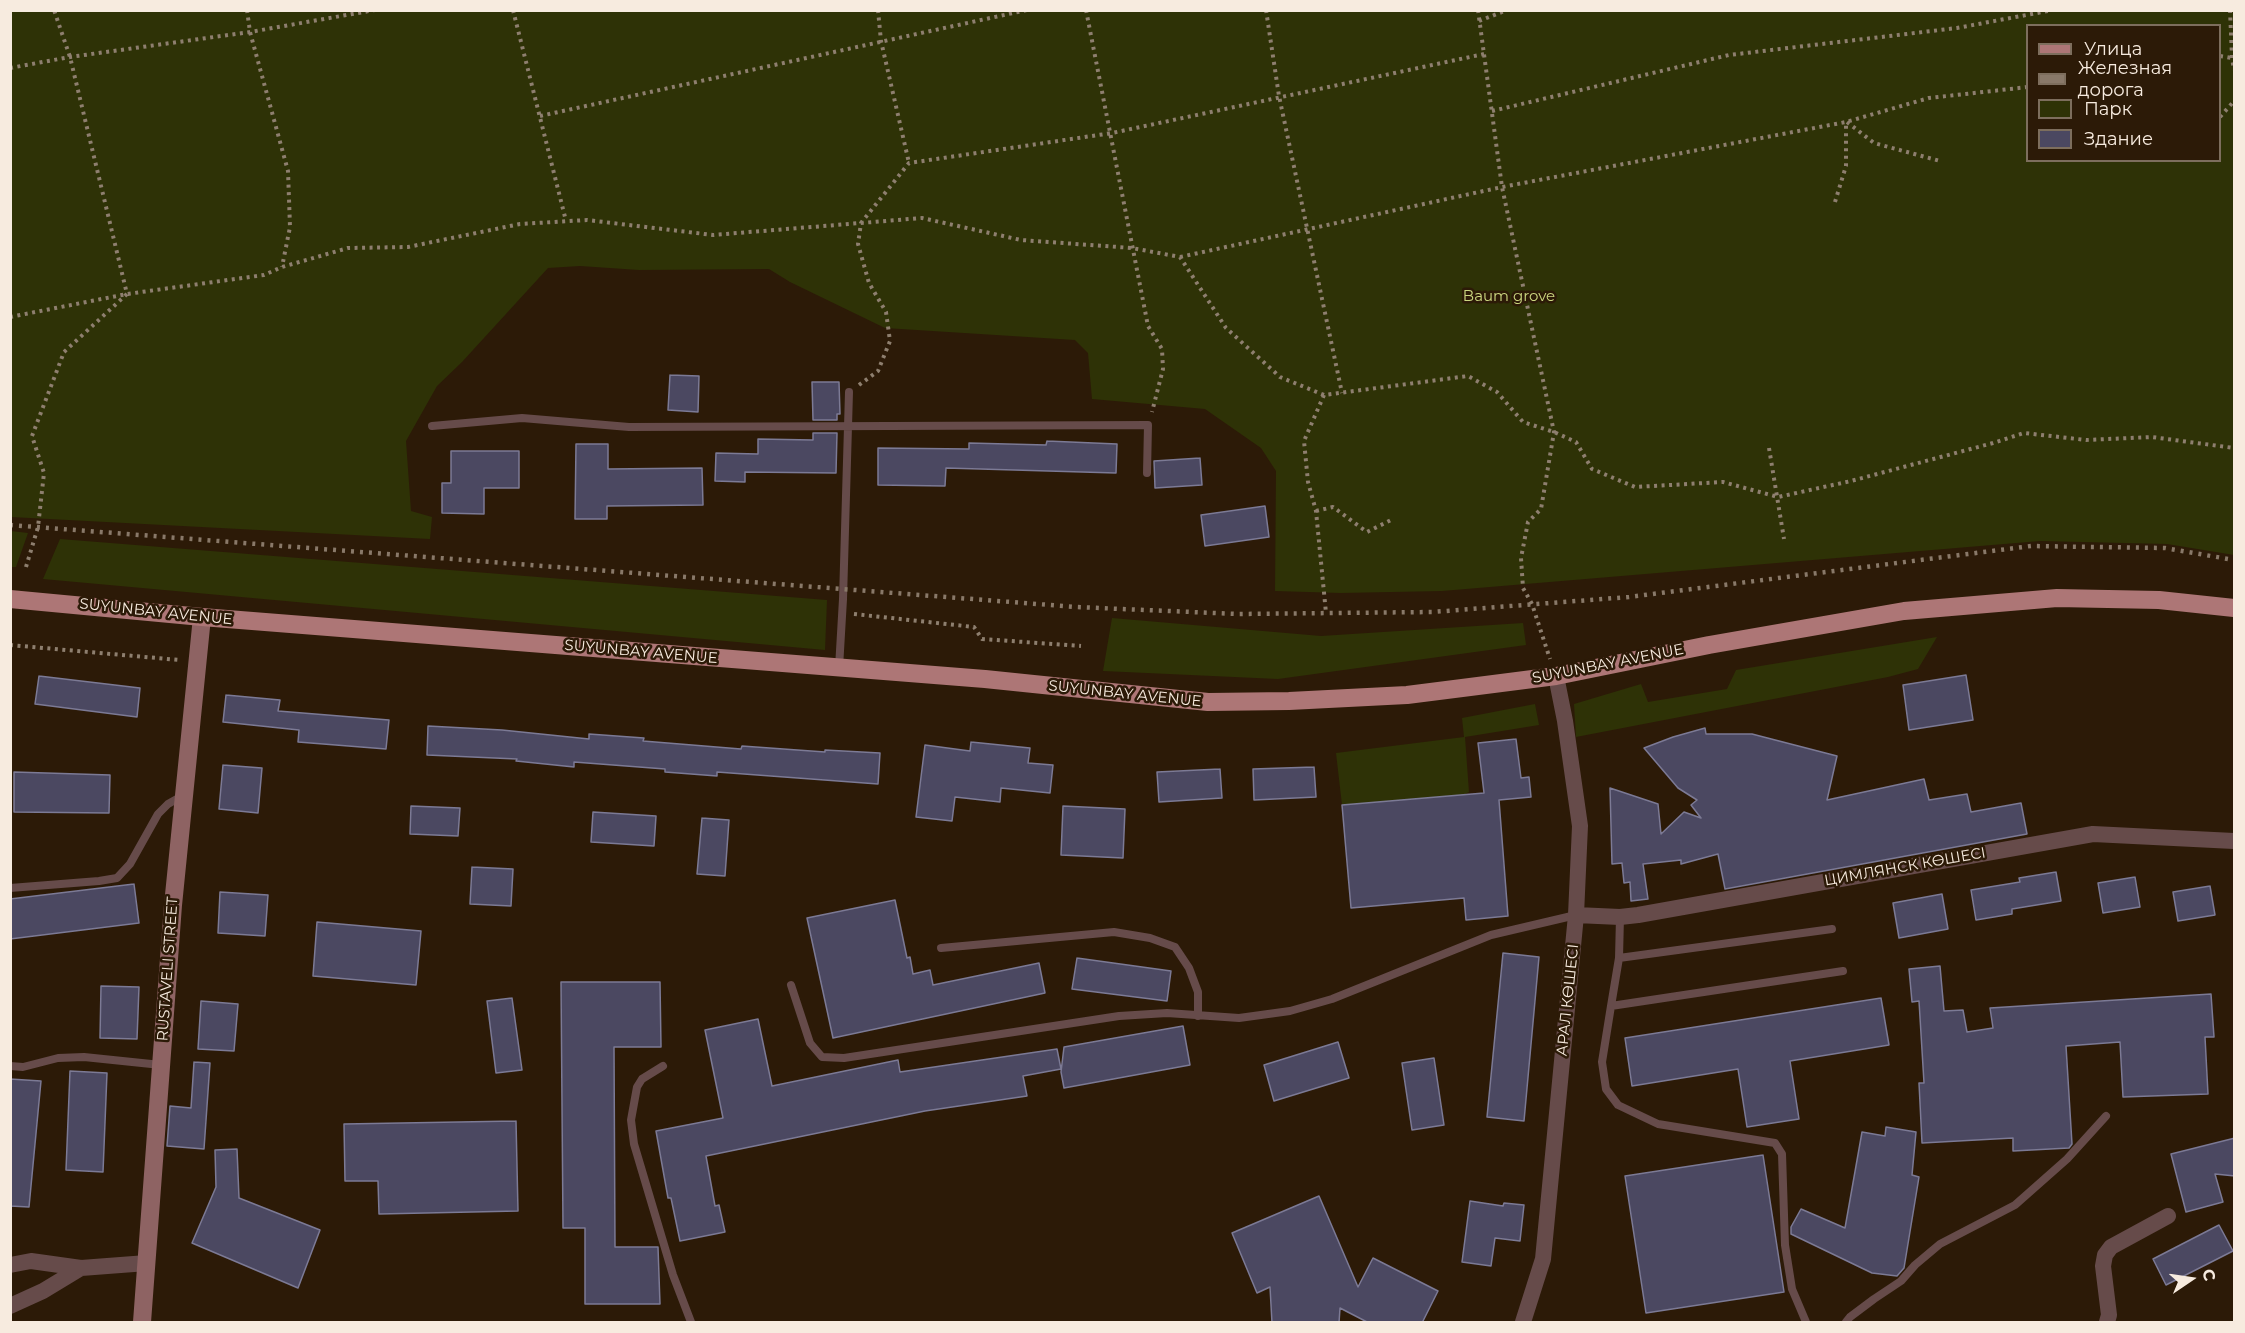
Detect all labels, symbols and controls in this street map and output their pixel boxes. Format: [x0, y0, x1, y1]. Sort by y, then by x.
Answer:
legend [2026, 24, 2221, 162]
text: Улица [2084, 38, 2142, 60]
text: Железная дорога [2078, 57, 2172, 101]
text: Парк [2084, 98, 2132, 120]
text: Здание [2084, 128, 2153, 150]
park label: Baum grove [1463, 288, 1555, 306]
street label: SUYUNBAY AVENUE [79, 595, 233, 629]
street label: SUYUNBAY AVENUE [564, 636, 718, 668]
street label: SUYUNBAY AVENUE [1531, 640, 1685, 688]
street label: SUYUNBAY AVENUE [1048, 677, 1202, 711]
street label: ЦИМЛЯНСК КӨШЕСІ [1823, 844, 1987, 890]
street label: RUSTAVELI STREET [154, 896, 182, 1042]
street label: АРАЛ КӨШЕСІ [1553, 943, 1583, 1057]
north arrow [2161, 1249, 2221, 1309]
text: С [2198, 1267, 2220, 1283]

